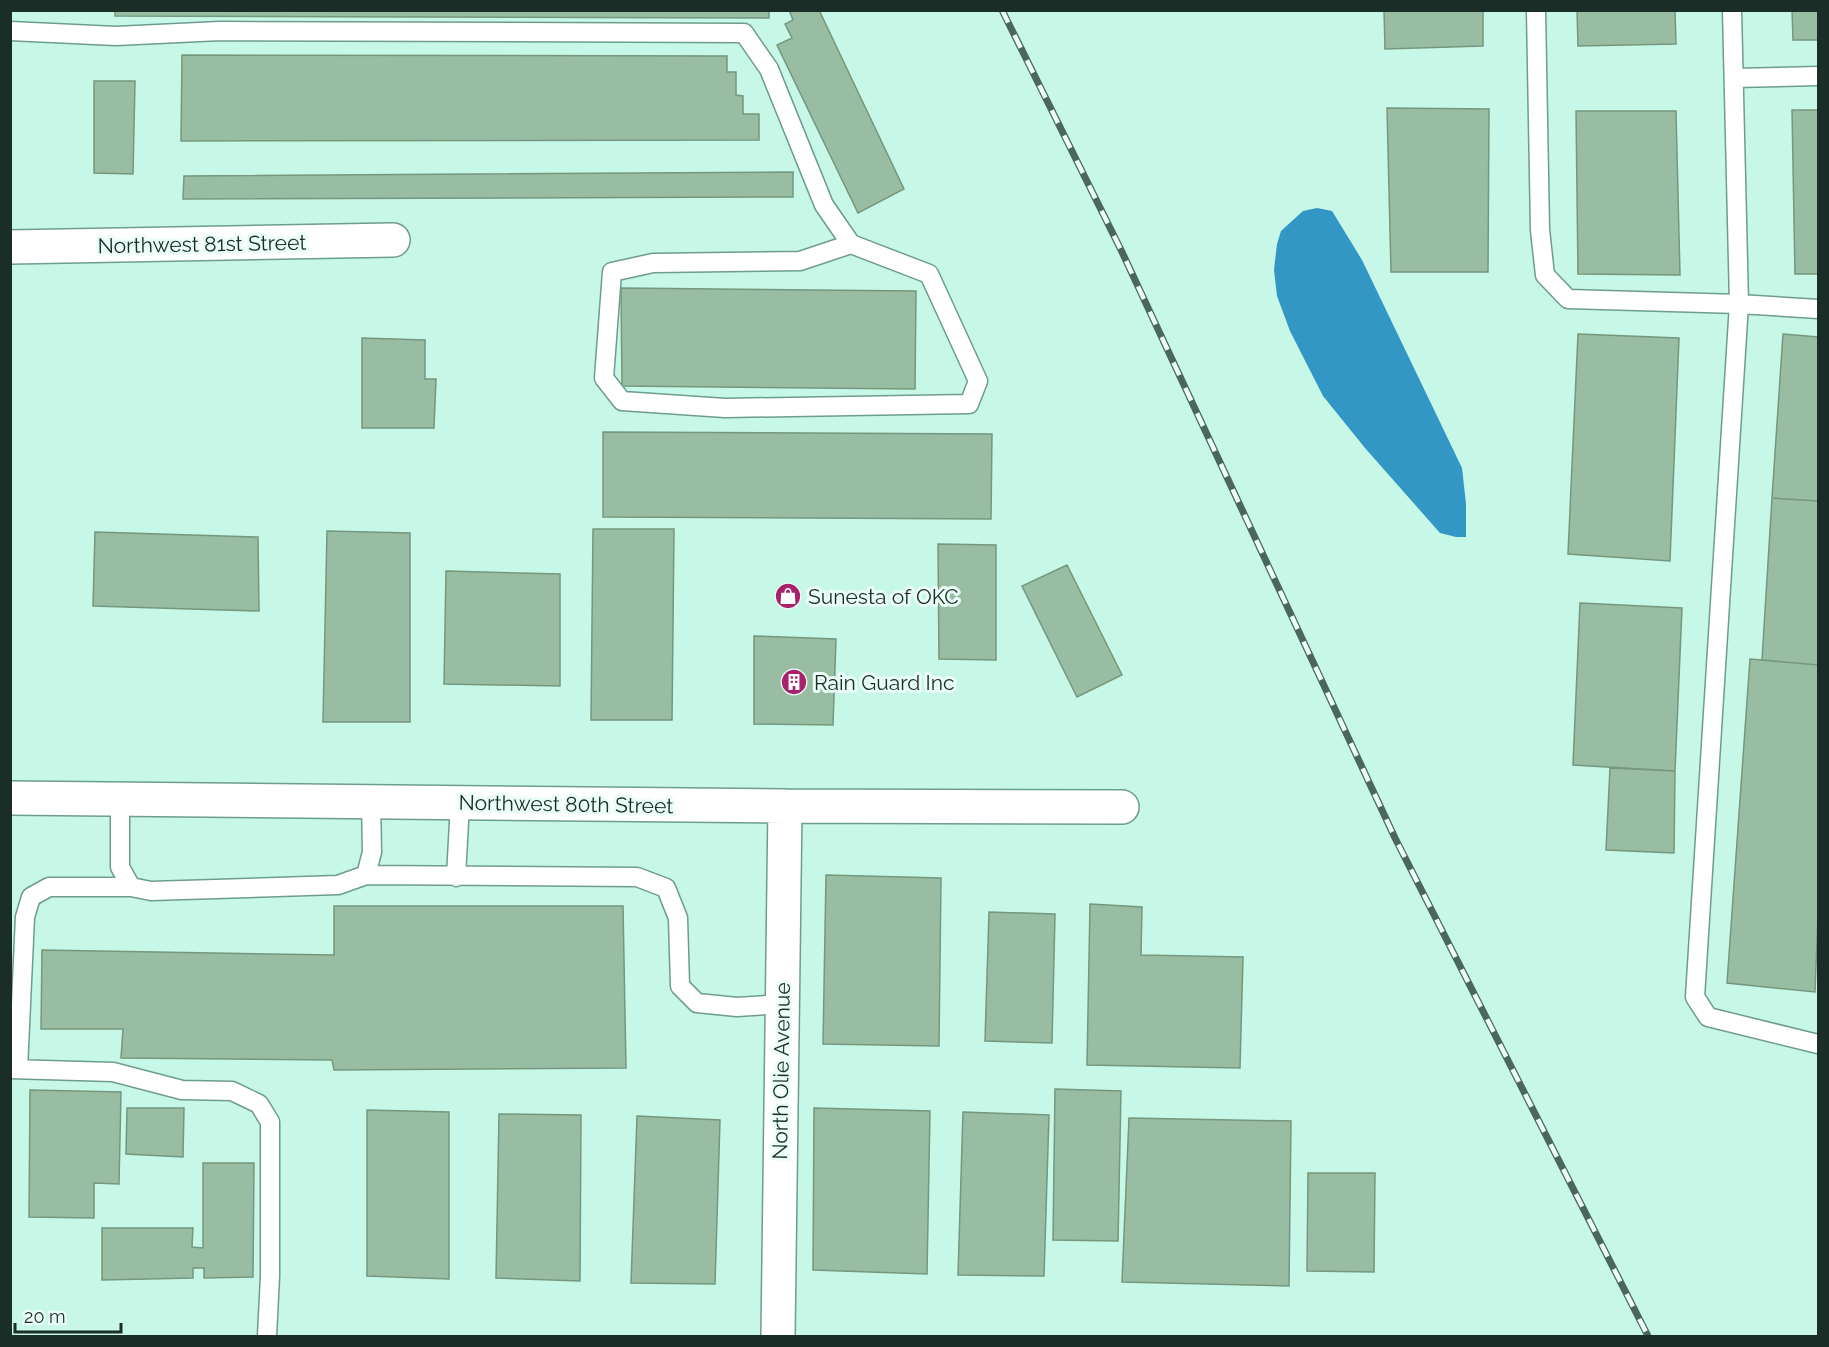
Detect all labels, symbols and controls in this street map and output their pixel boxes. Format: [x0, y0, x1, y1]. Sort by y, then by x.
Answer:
street label: Northwest 81st Street [97, 230, 307, 258]
shop icon: Sunesta of OKC [773, 581, 803, 611]
place label: Sunesta of OKC [808, 584, 959, 609]
building icon: Rain Guard Inc [779, 667, 809, 697]
place label: Rain Guard Inc [814, 670, 955, 695]
street label: Northwest 80th Street [458, 790, 674, 818]
street label: North Olie Avenue [767, 982, 795, 1160]
scale bar [15, 1296, 122, 1334]
text: 20 m [24, 1306, 66, 1327]

